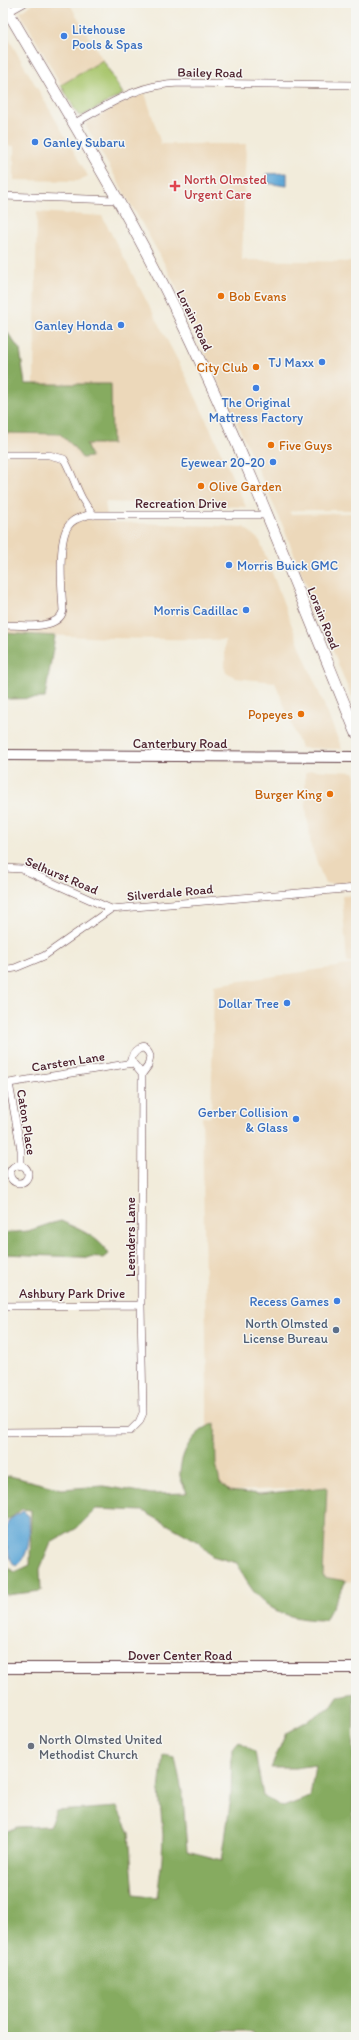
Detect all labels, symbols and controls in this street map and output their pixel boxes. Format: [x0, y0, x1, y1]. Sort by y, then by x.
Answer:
place label: Litehouse Pools & Spas [72, 22, 143, 52]
marker: Litehouse Pools & Spas [59, 31, 69, 41]
street label: Bailey Road [177, 64, 243, 81]
place label: Ganley Subaru [43, 135, 125, 150]
marker: Ganley Subaru [30, 137, 40, 147]
place label: North Olmsted Urgent Care [184, 172, 267, 202]
marker: North Olmsted Urgent Care [169, 180, 181, 192]
street label: Lorain Road [173, 287, 216, 353]
place label: Bob Evans [229, 289, 287, 304]
marker: Bob Evans [216, 291, 226, 301]
place label: Ganley Honda [34, 318, 113, 333]
marker: Ganley Honda [116, 320, 126, 330]
place label: TJ Maxx [268, 355, 314, 370]
marker: TJ Maxx [317, 357, 327, 367]
place label: City Club [197, 360, 248, 375]
marker: City Club [251, 362, 261, 372]
marker: The Original Mattress Factory [251, 383, 261, 393]
place label: The Original Mattress Factory [209, 395, 303, 425]
place label: Five Guys [279, 438, 332, 453]
marker: Five Guys [266, 440, 276, 450]
place label: Eyewear 20-20 [181, 455, 265, 470]
marker: Eyewear 20-20 [268, 457, 278, 467]
place label: Olive Garden [209, 479, 282, 494]
marker: Olive Garden [196, 481, 206, 491]
street label: Recreation Drive [135, 496, 227, 511]
place label: Morris Buick GMC [237, 558, 338, 573]
marker: Morris Buick GMC [224, 560, 234, 570]
street label: Lorain Road [304, 585, 343, 652]
place label: Morris Cadillac [153, 603, 238, 618]
marker: Morris Cadillac [241, 605, 251, 615]
place label: Popeyes [248, 707, 293, 722]
marker: Popeyes [296, 709, 306, 719]
street label: Canterbury Road [133, 736, 227, 751]
place label: Burger King [255, 787, 322, 802]
marker: Burger King [325, 789, 335, 799]
street label: Selhurst Road [23, 853, 101, 898]
street label: Silverdale Road [126, 881, 214, 904]
place label: Dollar Tree [218, 996, 279, 1011]
marker: Dollar Tree [282, 998, 292, 1008]
street label: Carsten Lane [30, 1048, 106, 1075]
street label: Caton Place [14, 1088, 39, 1156]
place label: Gerber Collision & Glass [198, 1105, 289, 1135]
marker: Gerber Collision & Glass [291, 1114, 301, 1124]
street label: Leenders Lane [123, 1197, 138, 1277]
street label: Ashbury Park Drive [19, 1286, 125, 1301]
place label: Recess Games [250, 1294, 329, 1309]
marker: Recess Games [332, 1296, 342, 1306]
place label: North Olmsted License Bureau [243, 1316, 328, 1346]
marker: North Olmsted License Bureau [331, 1325, 341, 1335]
street label: Dover Center Road [128, 1648, 232, 1663]
place label: North Olmsted United Methodist Church [39, 1732, 162, 1762]
marker: North Olmsted United Methodist Church [26, 1741, 36, 1751]

